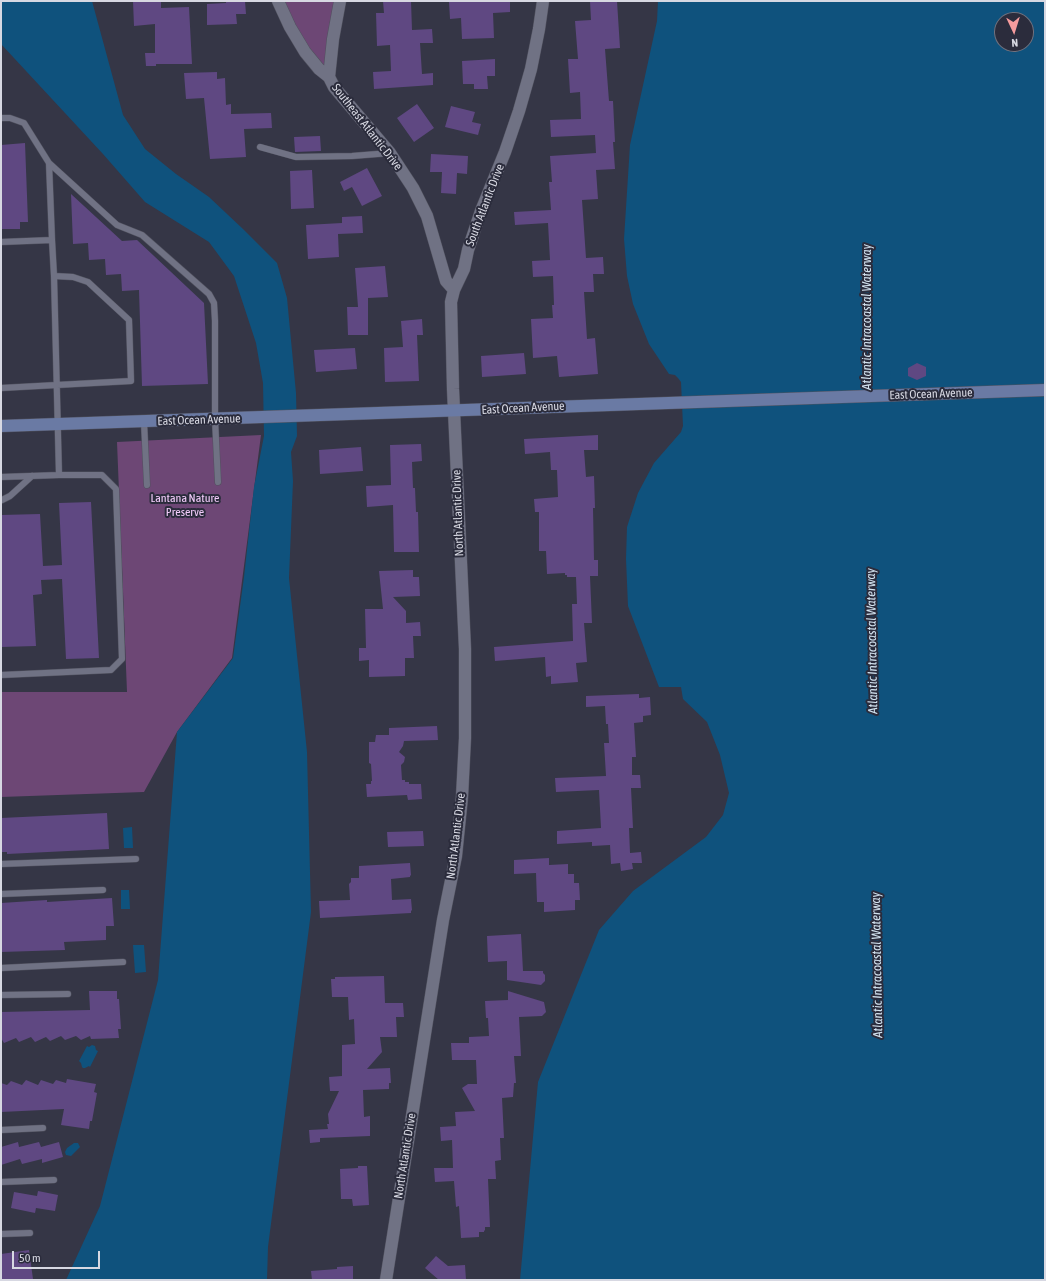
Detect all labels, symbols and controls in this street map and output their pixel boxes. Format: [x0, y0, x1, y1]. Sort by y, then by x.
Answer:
north arrow [994, 12, 1034, 52]
text: N [1011, 37, 1018, 49]
street label: Southeast Atlantic Drive [329, 81, 405, 173]
street label: South Atlantic Drive [463, 162, 507, 248]
water label: Atlantic Intracoastal Waterway [859, 244, 875, 390]
street label: East Ocean Avenue [889, 385, 973, 403]
street label: East Ocean Avenue [481, 399, 565, 417]
street label: East Ocean Avenue [157, 411, 241, 429]
street label: North Atlantic Drive [449, 469, 467, 557]
park label: Lantana Nature Preserve [150, 491, 220, 519]
water label: Atlantic Intracoastal Waterway [863, 568, 881, 714]
street label: North Atlantic Drive [444, 792, 468, 880]
water label: Atlantic Intracoastal Waterway [868, 892, 886, 1038]
street label: North Atlantic Drive [391, 1112, 419, 1200]
scale bar [14, 1243, 102, 1269]
text: 50 m [19, 1251, 41, 1265]

